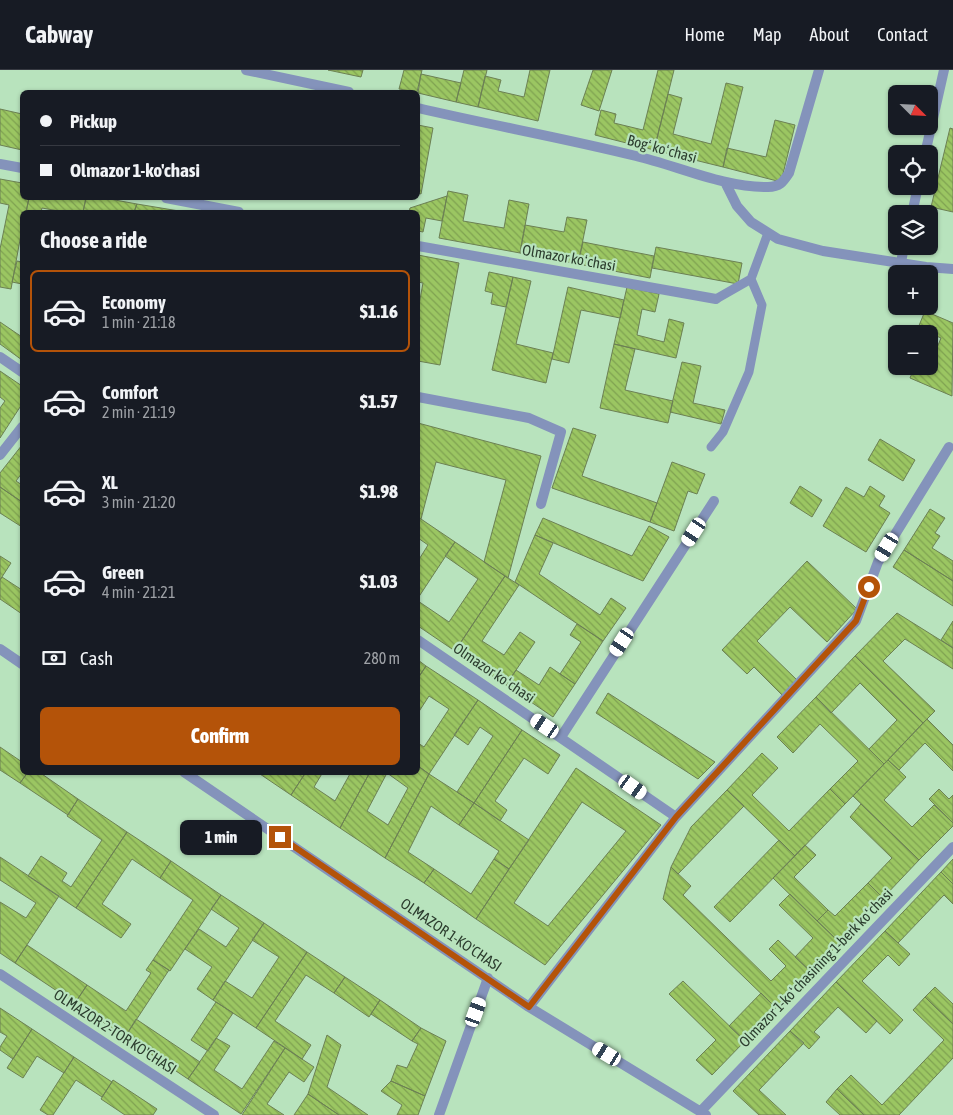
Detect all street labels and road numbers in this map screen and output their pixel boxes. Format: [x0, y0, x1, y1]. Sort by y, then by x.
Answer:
street label: Bogʻ koʻchasi [626, 131, 699, 166]
street label: Olmazor koʻchasi [521, 241, 617, 274]
street label: Olmazor koʻchasi [450, 639, 538, 706]
street label: Olmazor 1-koʻchasining 1-berk koʻchasi [735, 885, 896, 1050]
street label: OLMAZOR 1-KO'CHASI [398, 895, 505, 975]
street label: OLMAZOR 2-TOR KO'CHASI [51, 986, 180, 1078]

